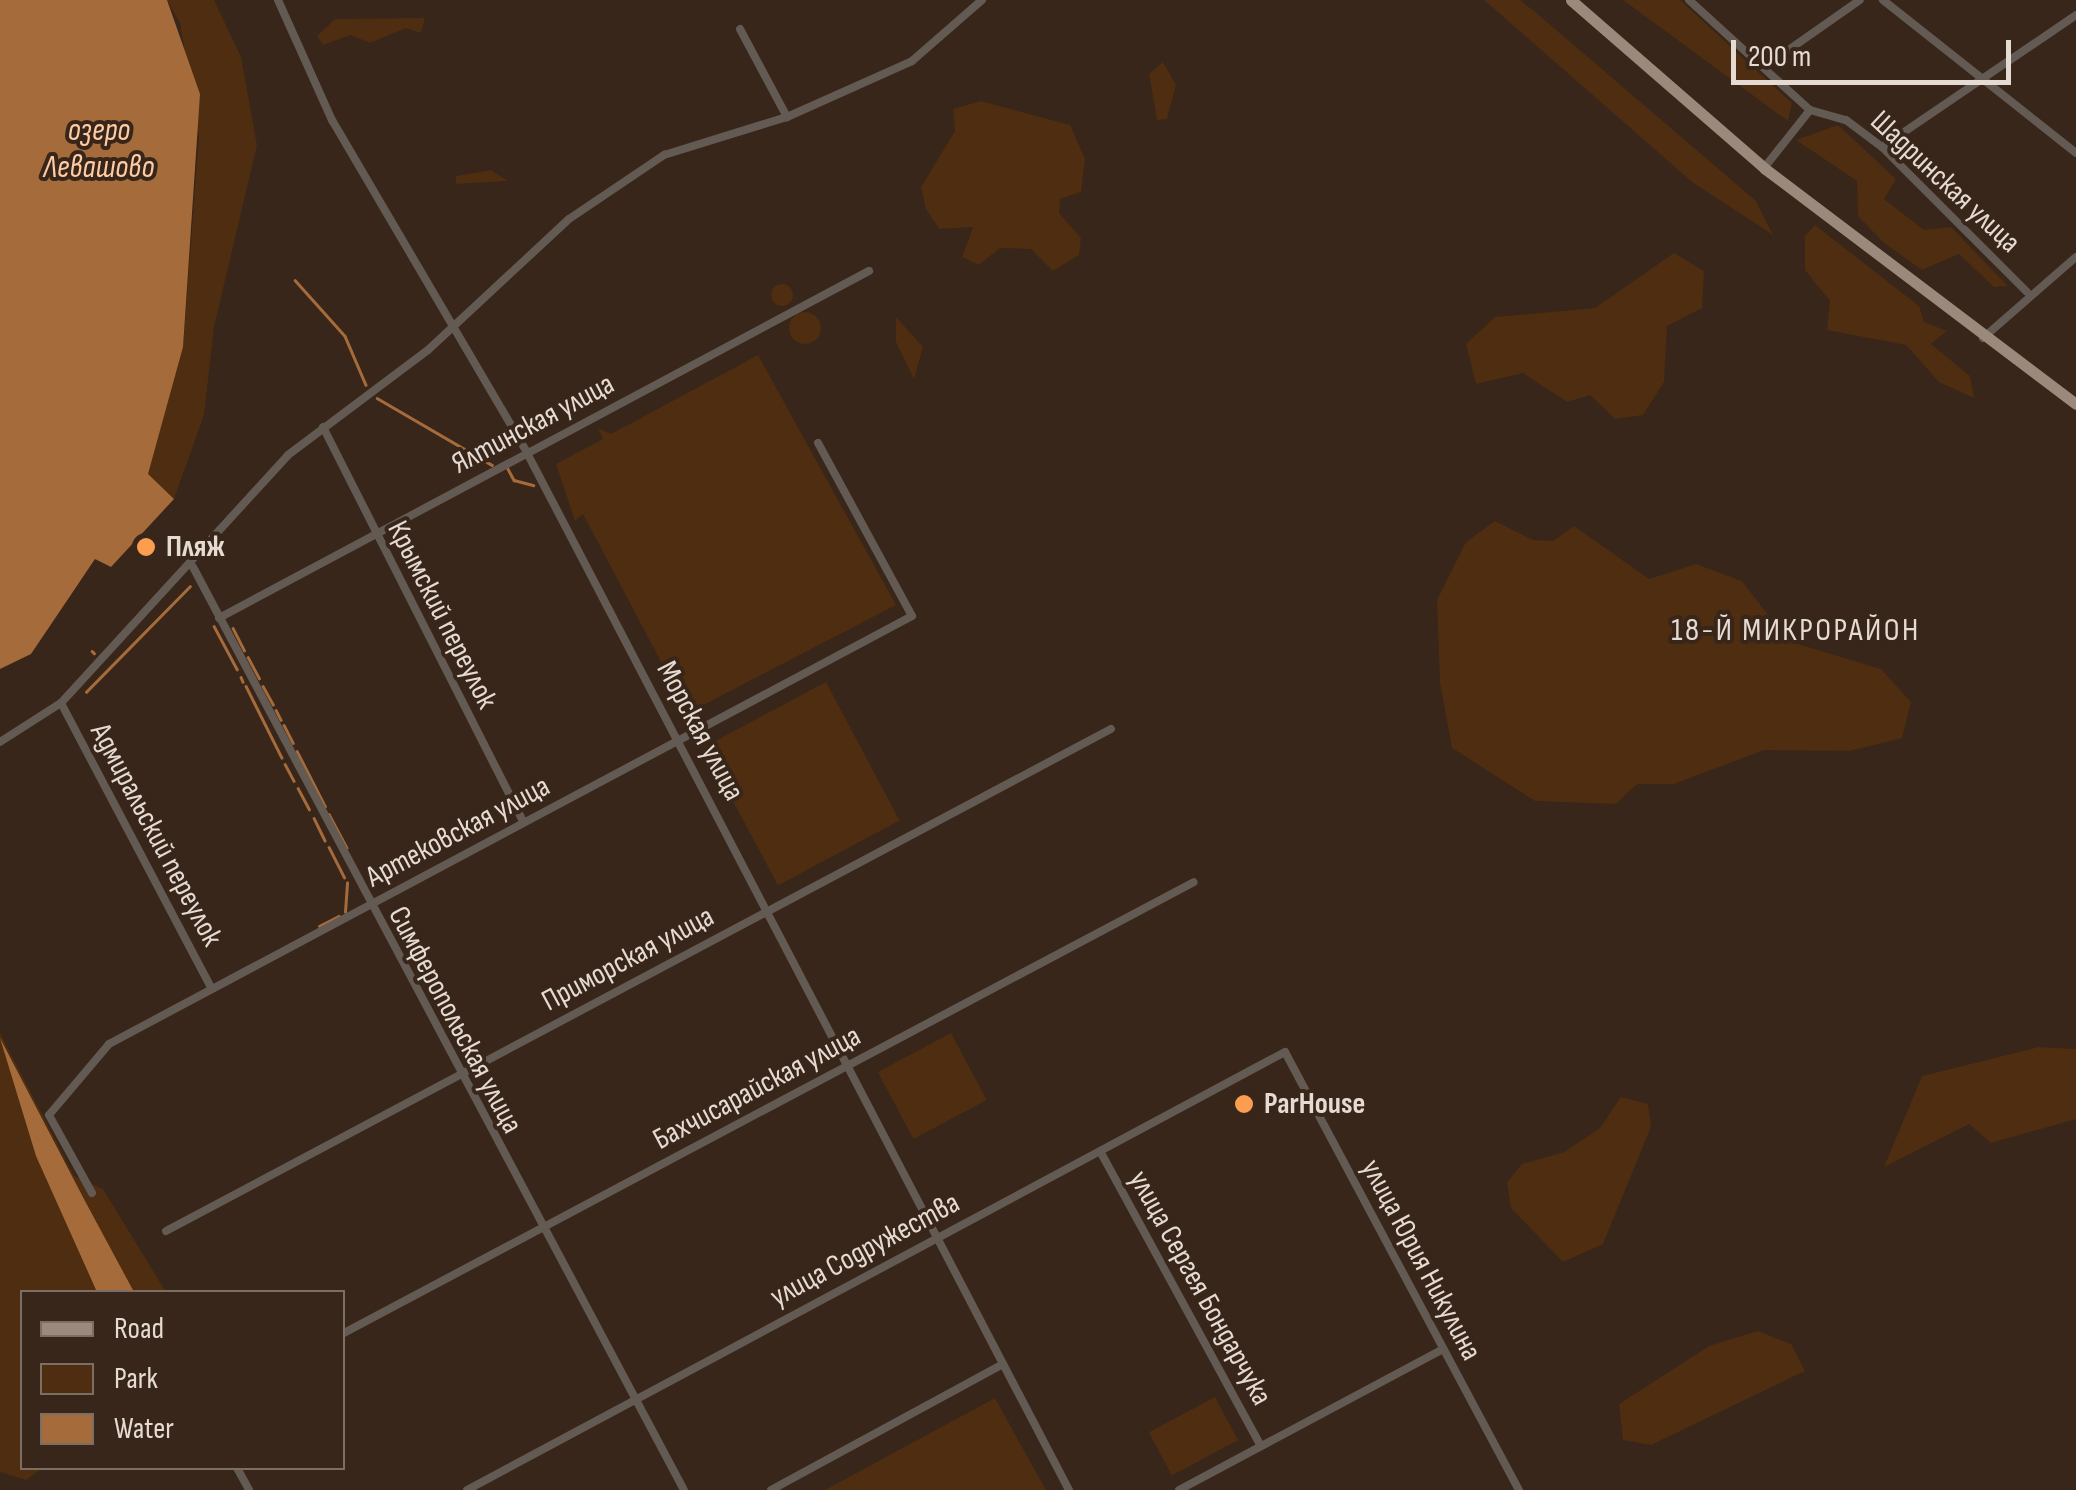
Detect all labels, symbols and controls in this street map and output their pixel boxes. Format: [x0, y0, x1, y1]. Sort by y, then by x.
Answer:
scale bar [1736, 20, 2016, 82]
text: 200 m [1748, 39, 1811, 75]
street label: Шадринская улица [1863, 103, 2027, 261]
water label: озеро Левашово [44, 113, 154, 188]
street label: Ялтинская улица [446, 366, 620, 482]
street label: Крымский переулок [379, 515, 505, 715]
place label: Пляж [166, 529, 225, 565]
marker: Пляж [135, 536, 157, 558]
district label: 18-Й МИКРОРАЙОН [1671, 612, 1921, 650]
street label: Морская улица [648, 655, 752, 807]
street label: Адмиральский переулок [82, 718, 230, 952]
street label: Артековская улица [360, 768, 556, 896]
street label: Приморская улица [536, 899, 720, 1019]
street label: Симферопольская улица [380, 900, 530, 1140]
street label: Бахчисарайская улица [647, 1018, 867, 1158]
place label: ParHouse [1264, 1086, 1365, 1122]
marker: ParHouse [1233, 1093, 1255, 1115]
street label: улица Юрия Никулина [1353, 1153, 1489, 1367]
street label: улица Сергея Бондарчука [1121, 1164, 1279, 1412]
street label: улица Содружества [764, 1185, 966, 1315]
legend [20, 1290, 345, 1470]
text: Road [114, 1311, 164, 1347]
text: Park [114, 1361, 158, 1397]
text: Water [114, 1411, 174, 1447]

